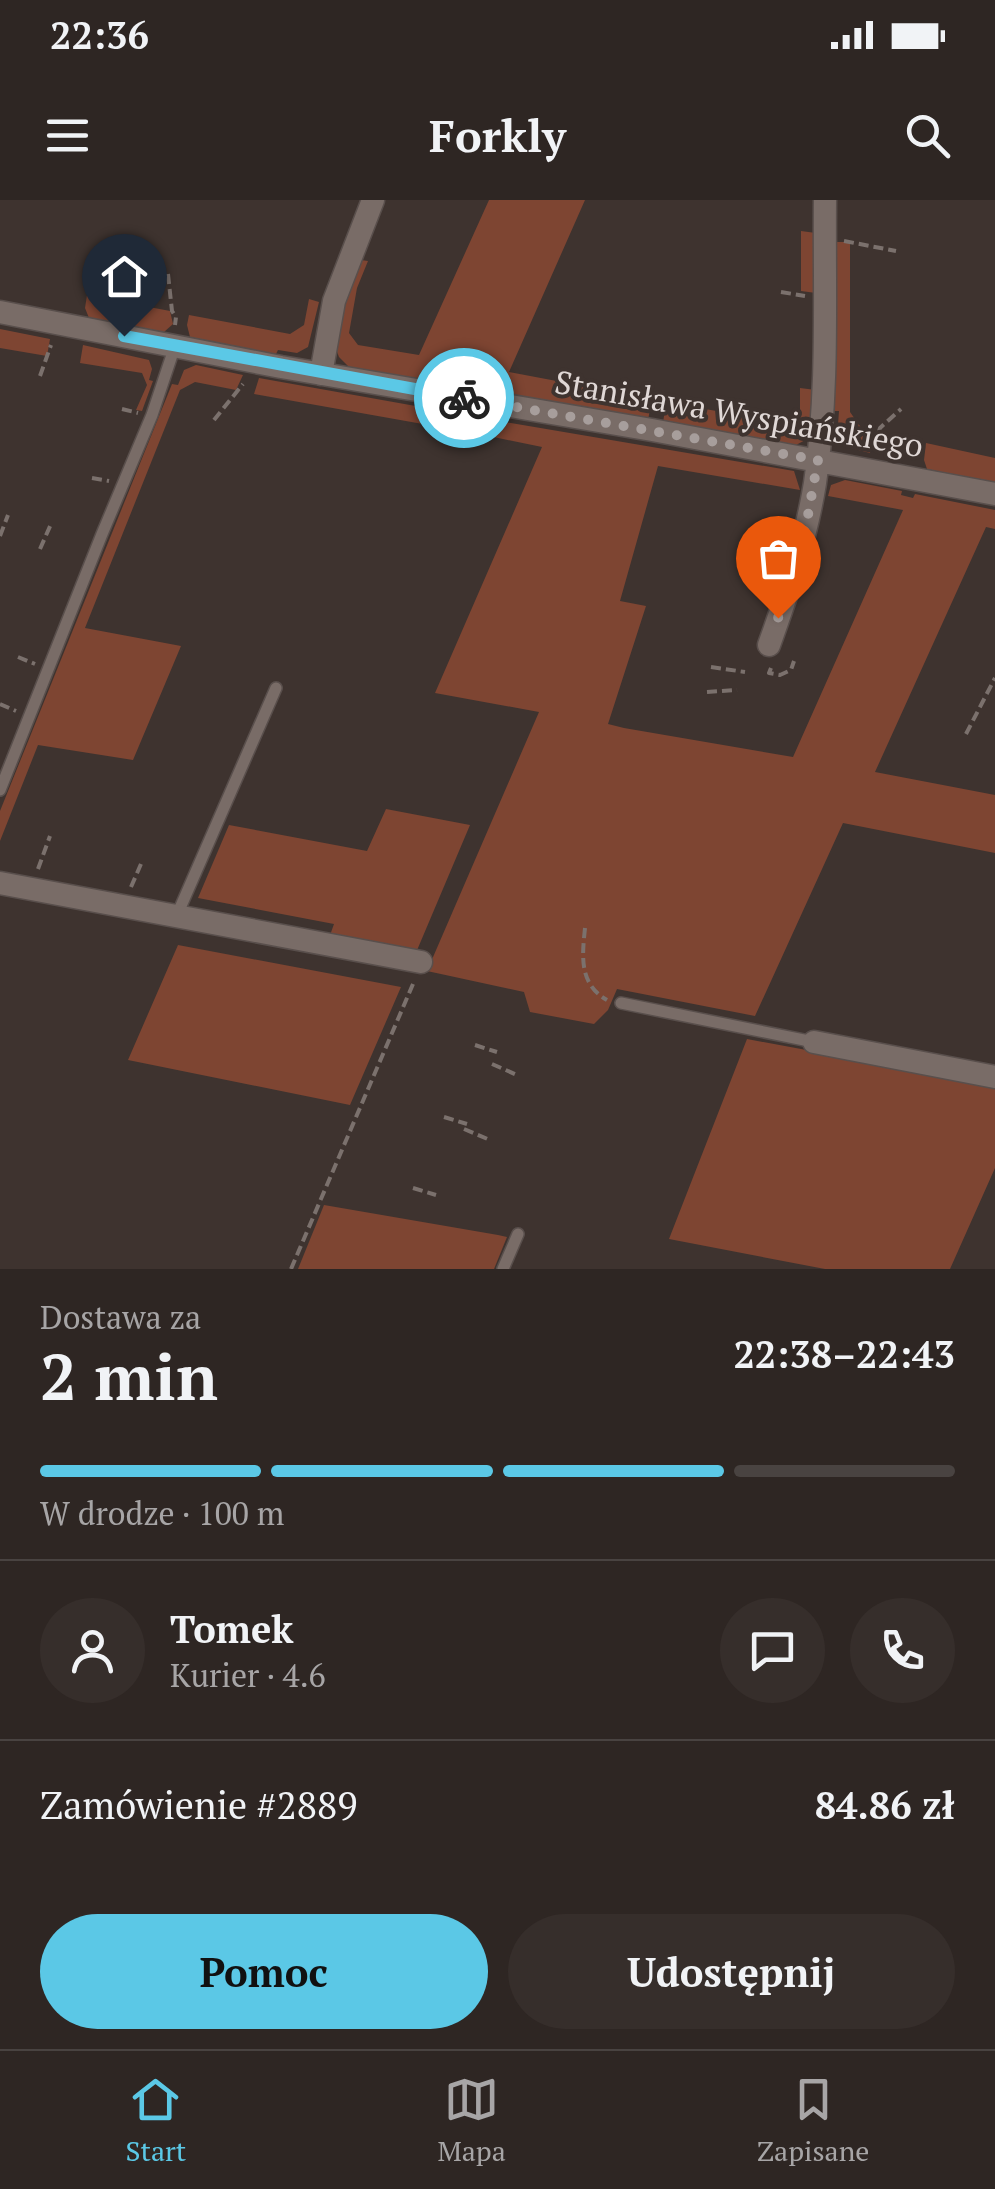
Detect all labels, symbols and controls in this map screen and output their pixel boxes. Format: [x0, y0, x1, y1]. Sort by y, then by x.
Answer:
text: 22:36 [50, 10, 149, 60]
text: Forkly [429, 105, 566, 165]
icon: menu [40, 108, 95, 163]
icon: search [900, 108, 955, 163]
pin [82, 234, 167, 337]
icon: home [97, 249, 152, 304]
courier [414, 348, 514, 448]
street label: Stanisława Wyspiańskiego [552, 360, 927, 466]
icon: bike [437, 371, 492, 426]
pin [736, 516, 821, 619]
icon: bag [751, 531, 806, 586]
text: Dostawa za [40, 1296, 201, 1338]
text: 22:38–22:43 [733, 1329, 955, 1379]
text: 2 min [40, 1332, 218, 1419]
text: W drodze · 100 m [40, 1492, 284, 1534]
button: person [40, 1598, 145, 1703]
button: chat [720, 1598, 825, 1703]
button: phone [850, 1598, 955, 1703]
text: Tomek [170, 1604, 294, 1654]
text: Kurier · 4.6 [170, 1654, 326, 1696]
text: Zamówienie #2889 [40, 1780, 358, 1830]
text: 84.86 zł [815, 1780, 955, 1830]
button: Pomoc [40, 1914, 488, 2029]
button: Udostępnij [508, 1914, 955, 2029]
tab: Start [126, 2072, 186, 2169]
tab: Mapa [437, 2072, 506, 2169]
tab: Zapisane [757, 2072, 869, 2169]

